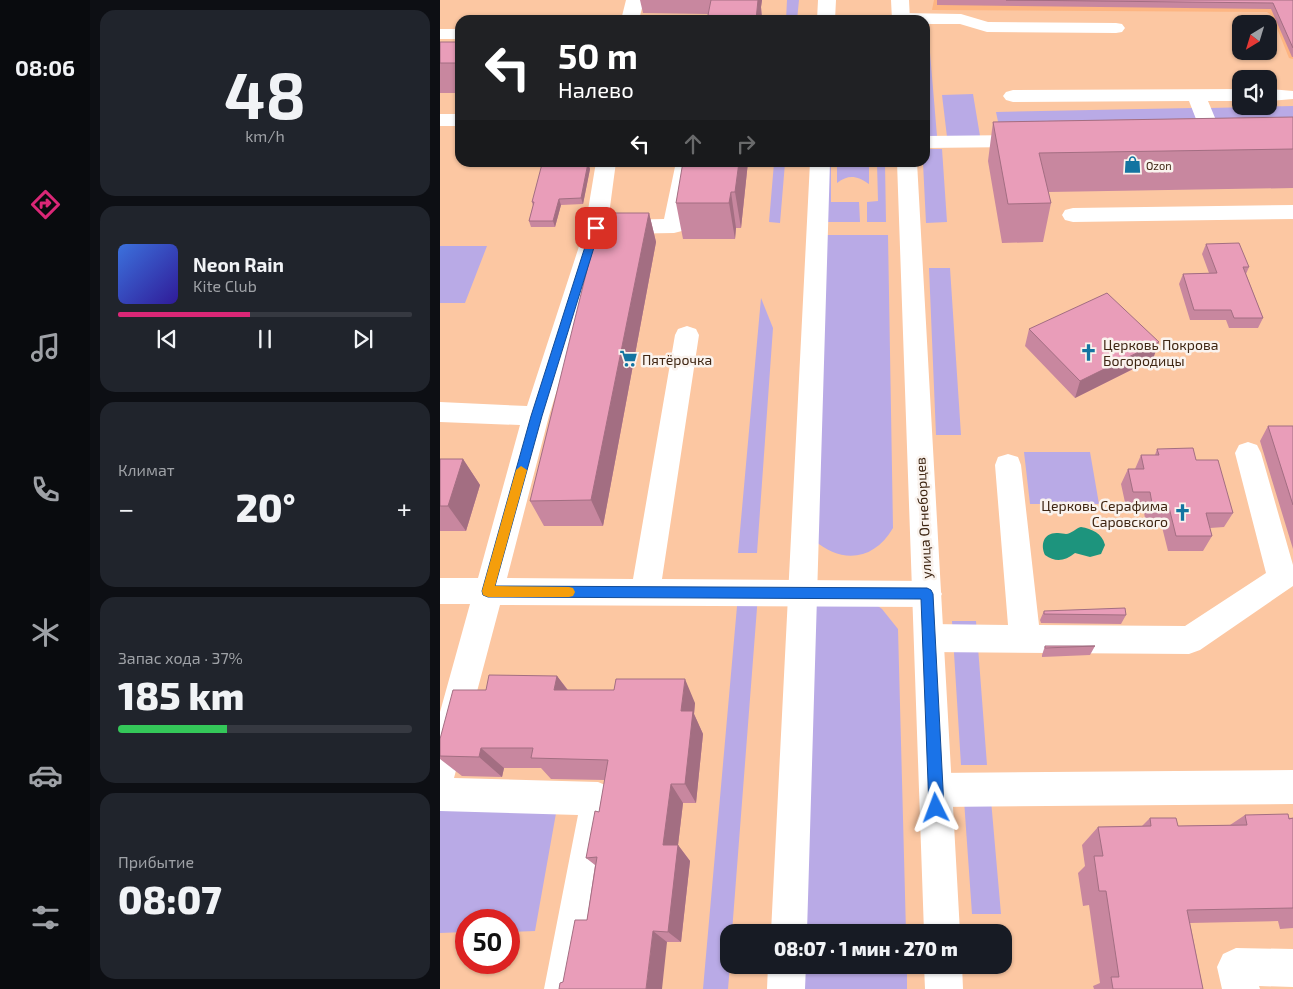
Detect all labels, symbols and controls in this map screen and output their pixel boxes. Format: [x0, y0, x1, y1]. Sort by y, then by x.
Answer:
north arrow [1232, 15, 1278, 60]
map controls [1232, 15, 1277, 115]
text: 50 m [558, 34, 638, 76]
icon: left [475, 35, 540, 100]
text: 08:06 [15, 54, 75, 80]
text: 48 [224, 54, 306, 132]
button: sound [1232, 70, 1277, 115]
text: Налево [558, 76, 634, 102]
text: km/h [245, 126, 285, 145]
icon: left [626, 130, 654, 158]
icon: ahead [679, 130, 707, 158]
icon: right [732, 130, 760, 158]
shop icon: Ozon [1122, 155, 1142, 175]
place label: Ozon [1146, 159, 1172, 172]
icon: directions [28, 187, 63, 222]
pin [575, 207, 617, 249]
icon: arrive [582, 214, 610, 242]
text: Neon Rain [193, 253, 284, 276]
text: Kite Club [193, 276, 257, 295]
icon: previous [153, 325, 181, 353]
icon: pause [251, 325, 279, 353]
icon: next [349, 325, 377, 353]
icon: music [28, 330, 63, 365]
place label: Церковь Покрова Богородицы [1103, 336, 1218, 369]
church icon: Церковь Покрова Богородицы [1079, 342, 1099, 362]
supermarket icon: Пятёрочка [618, 349, 638, 369]
place label: Пятёрочка [642, 351, 712, 368]
street label: улица Огнеборцев [911, 457, 935, 579]
text: Климат [118, 460, 175, 479]
icon: phone [28, 472, 63, 507]
text: 20° [236, 484, 295, 530]
text: − [118, 491, 134, 525]
text: + [397, 491, 412, 525]
place label: Церковь Серафима Саровского [1041, 497, 1168, 530]
church icon: Церковь Серафима Саровского [1172, 503, 1192, 523]
icon: climate [28, 615, 63, 650]
text: Запас хода · 37% [118, 648, 243, 667]
text: 185 km [118, 672, 244, 718]
icon: car [28, 758, 63, 793]
position arrow [909, 781, 961, 833]
text: Прибытие [118, 852, 194, 871]
text: 08:07 [118, 876, 222, 922]
icon: filters [28, 900, 63, 935]
speed limit sign: 50 [455, 909, 520, 974]
text: 08:07 · 1 мин · 270 m [774, 937, 958, 960]

